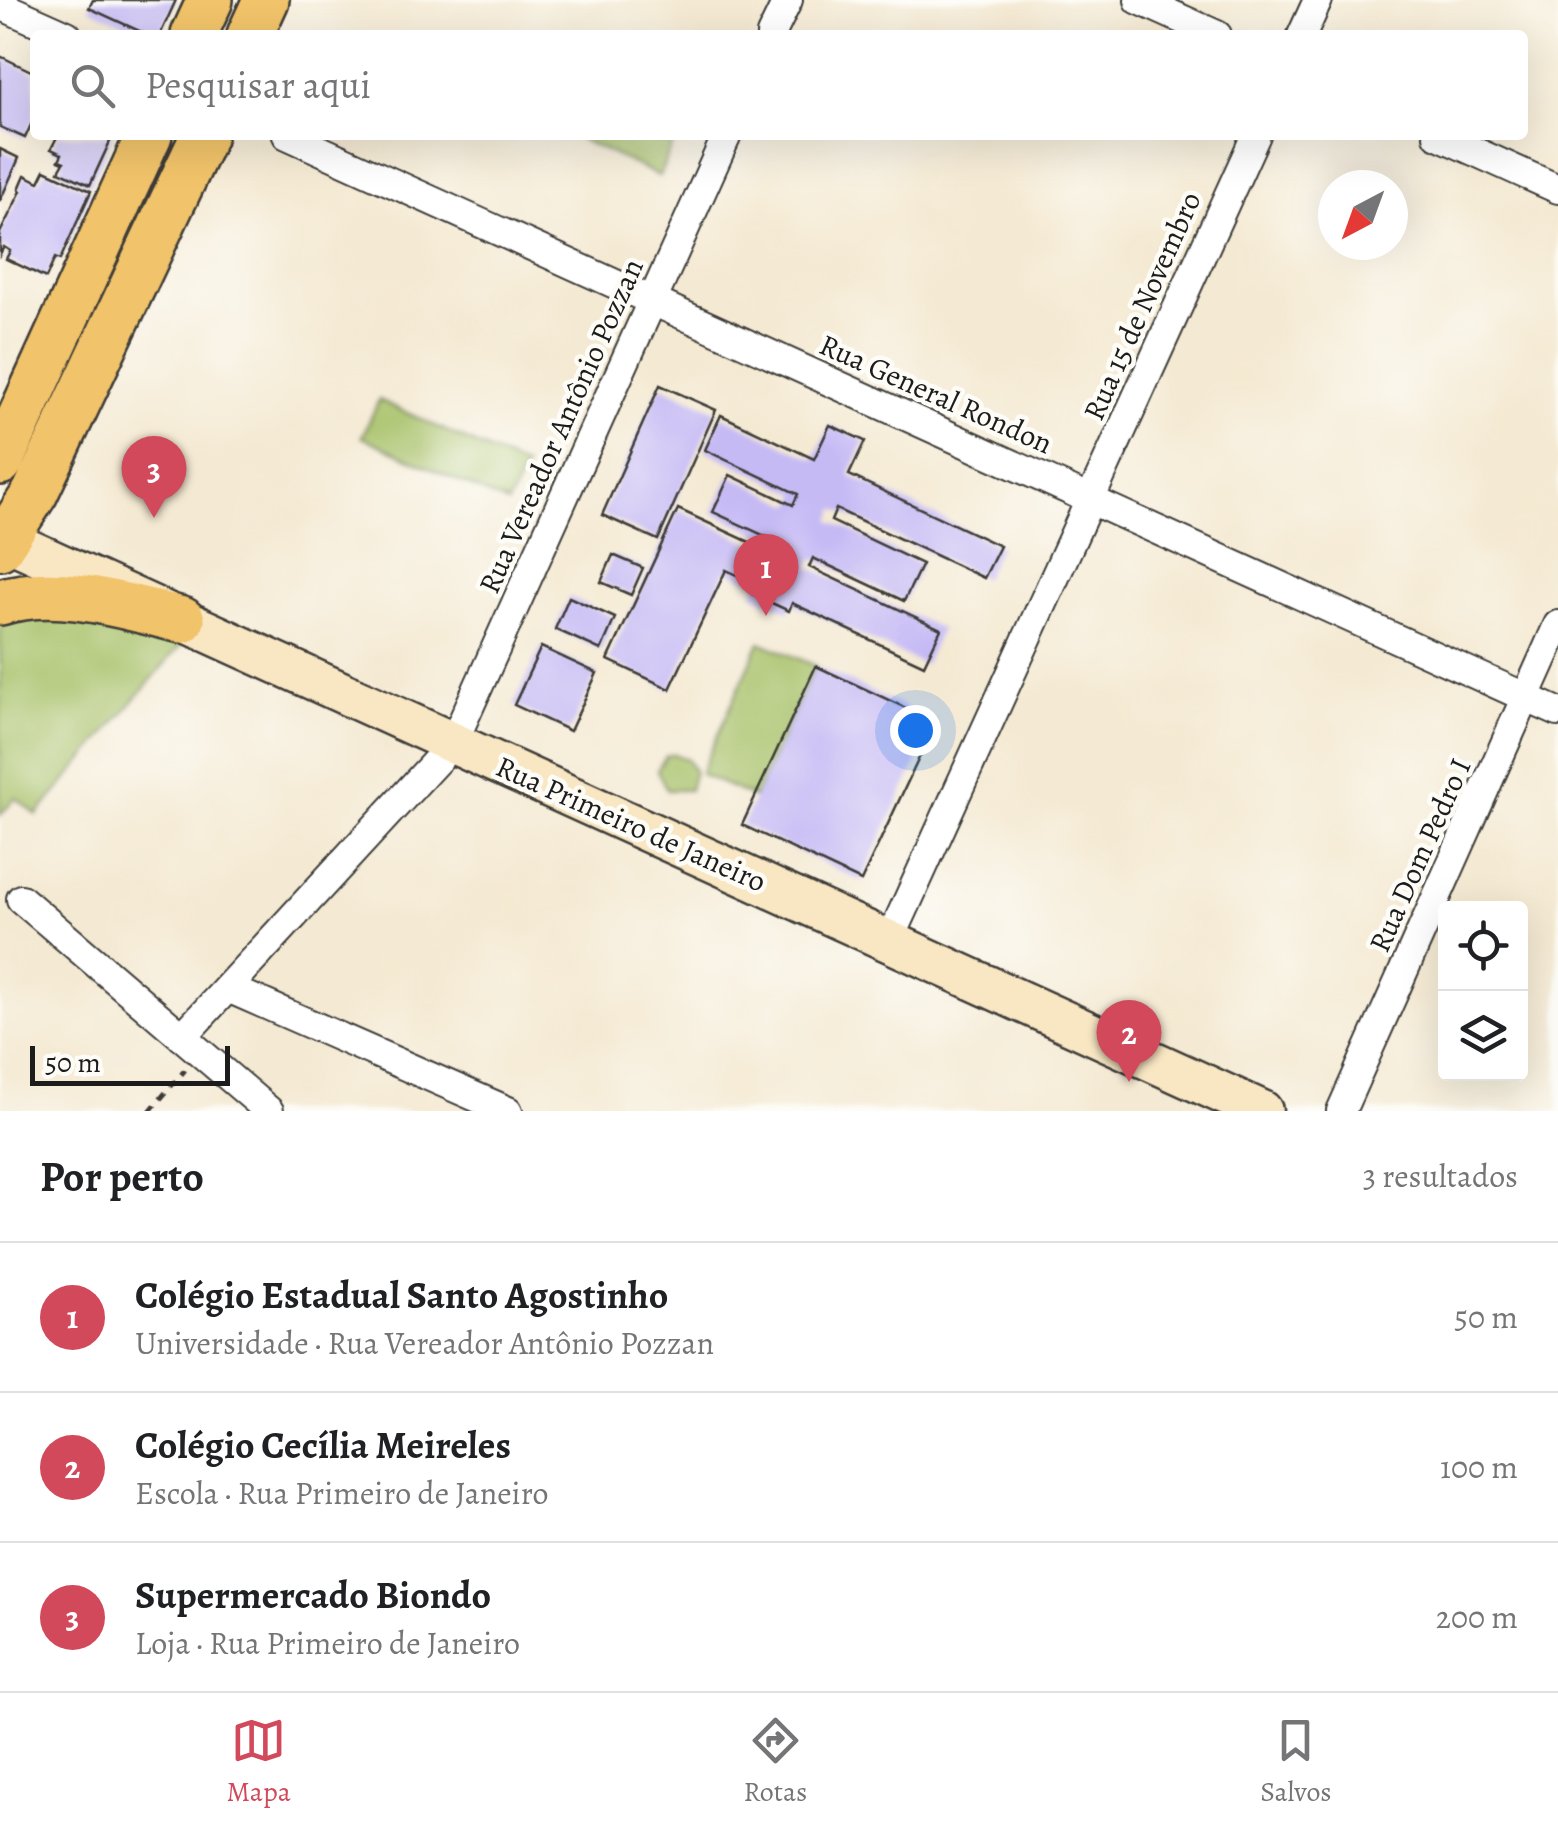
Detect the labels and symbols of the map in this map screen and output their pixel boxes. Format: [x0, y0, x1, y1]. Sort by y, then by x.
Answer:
north arrow [1318, 170, 1408, 260]
street label: Rua 15 de Novembro [1074, 185, 1210, 427]
street label: Rua Vereador Antônio Pozzan [469, 252, 653, 600]
street label: Rua General Rondon [813, 325, 1059, 463]
pin: 3 [122, 436, 186, 518]
pin: 1 [734, 534, 798, 616]
your location [890, 705, 941, 756]
street label: Rua Primeiro de Janeiro [490, 746, 772, 902]
street label: Rua Dom Pedro I [1359, 752, 1481, 958]
pin: 2 [1096, 1000, 1162, 1082]
scale bar [30, 1041, 230, 1086]

